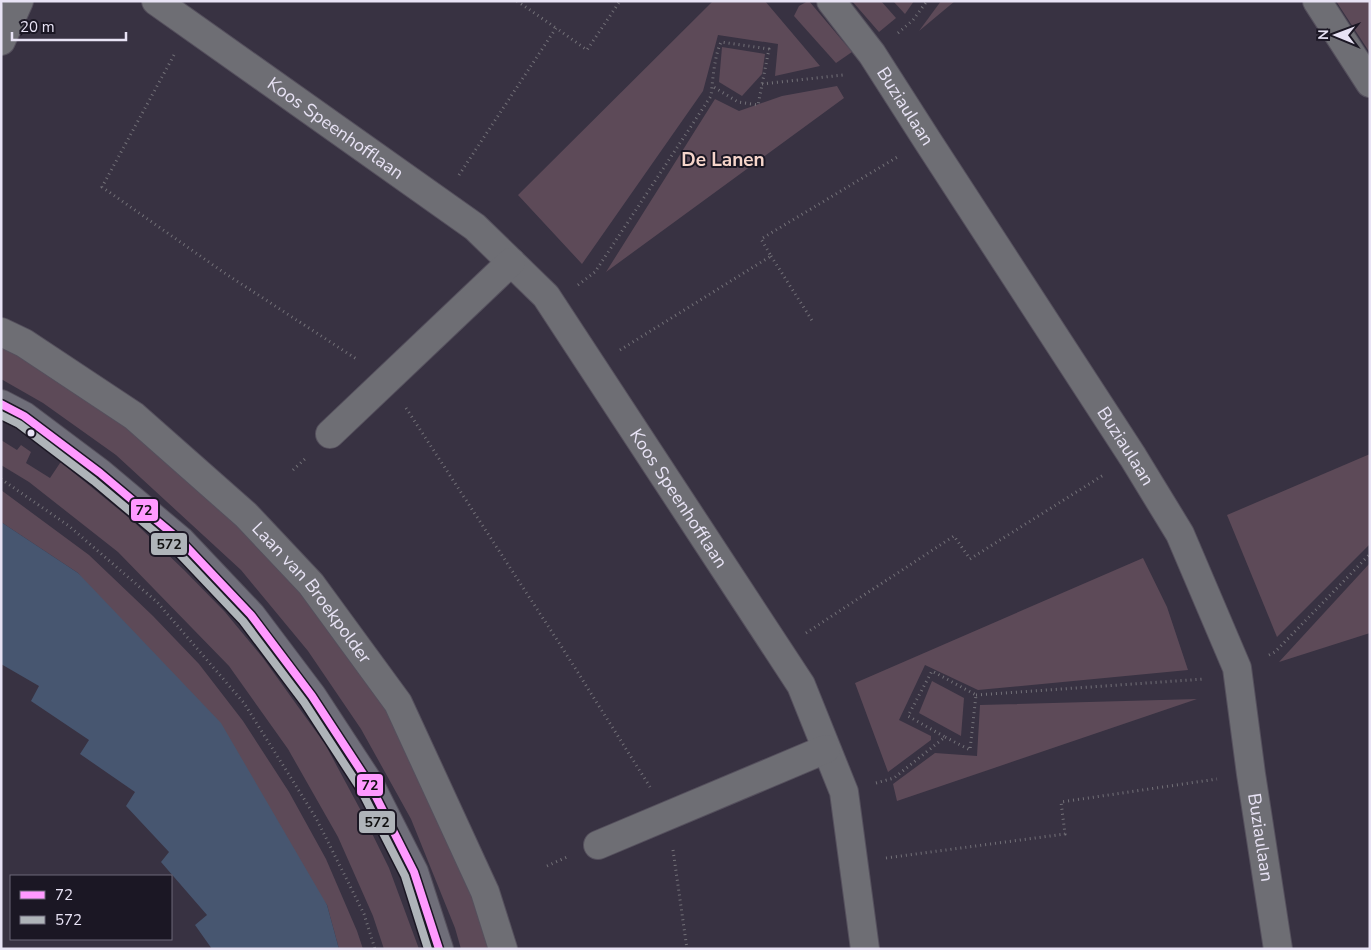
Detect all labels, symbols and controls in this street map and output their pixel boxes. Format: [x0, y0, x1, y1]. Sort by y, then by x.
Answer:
scale bar [12, 10, 126, 42]
north arrow [1311, 10, 1361, 60]
text: 20 m [20, 17, 55, 37]
text: N [1314, 29, 1333, 40]
street label: Buziaulaan [871, 62, 940, 150]
street label: Koos Speenhofflaan [263, 72, 409, 185]
district label: De Lanen [681, 147, 765, 173]
street label: Buziaulaan [1091, 402, 1160, 490]
street label: Koos Speenhofflaan [624, 424, 733, 573]
unlabelled marker [26, 428, 36, 438]
line badge: 72 [130, 498, 159, 522]
text: 72 [136, 501, 152, 520]
street label: Laan van Broekpolder [247, 517, 377, 669]
line badge: 572 [150, 532, 188, 556]
text: 572 [156, 535, 182, 554]
line badge: 72 [356, 773, 384, 797]
text: 72 [362, 776, 378, 795]
street label: Buziaulaan [1242, 791, 1279, 883]
line badge: 572 [358, 810, 396, 834]
text: 572 [364, 813, 390, 832]
legend [10, 875, 172, 940]
text: 72 [55, 885, 73, 905]
text: 572 [55, 910, 82, 930]

